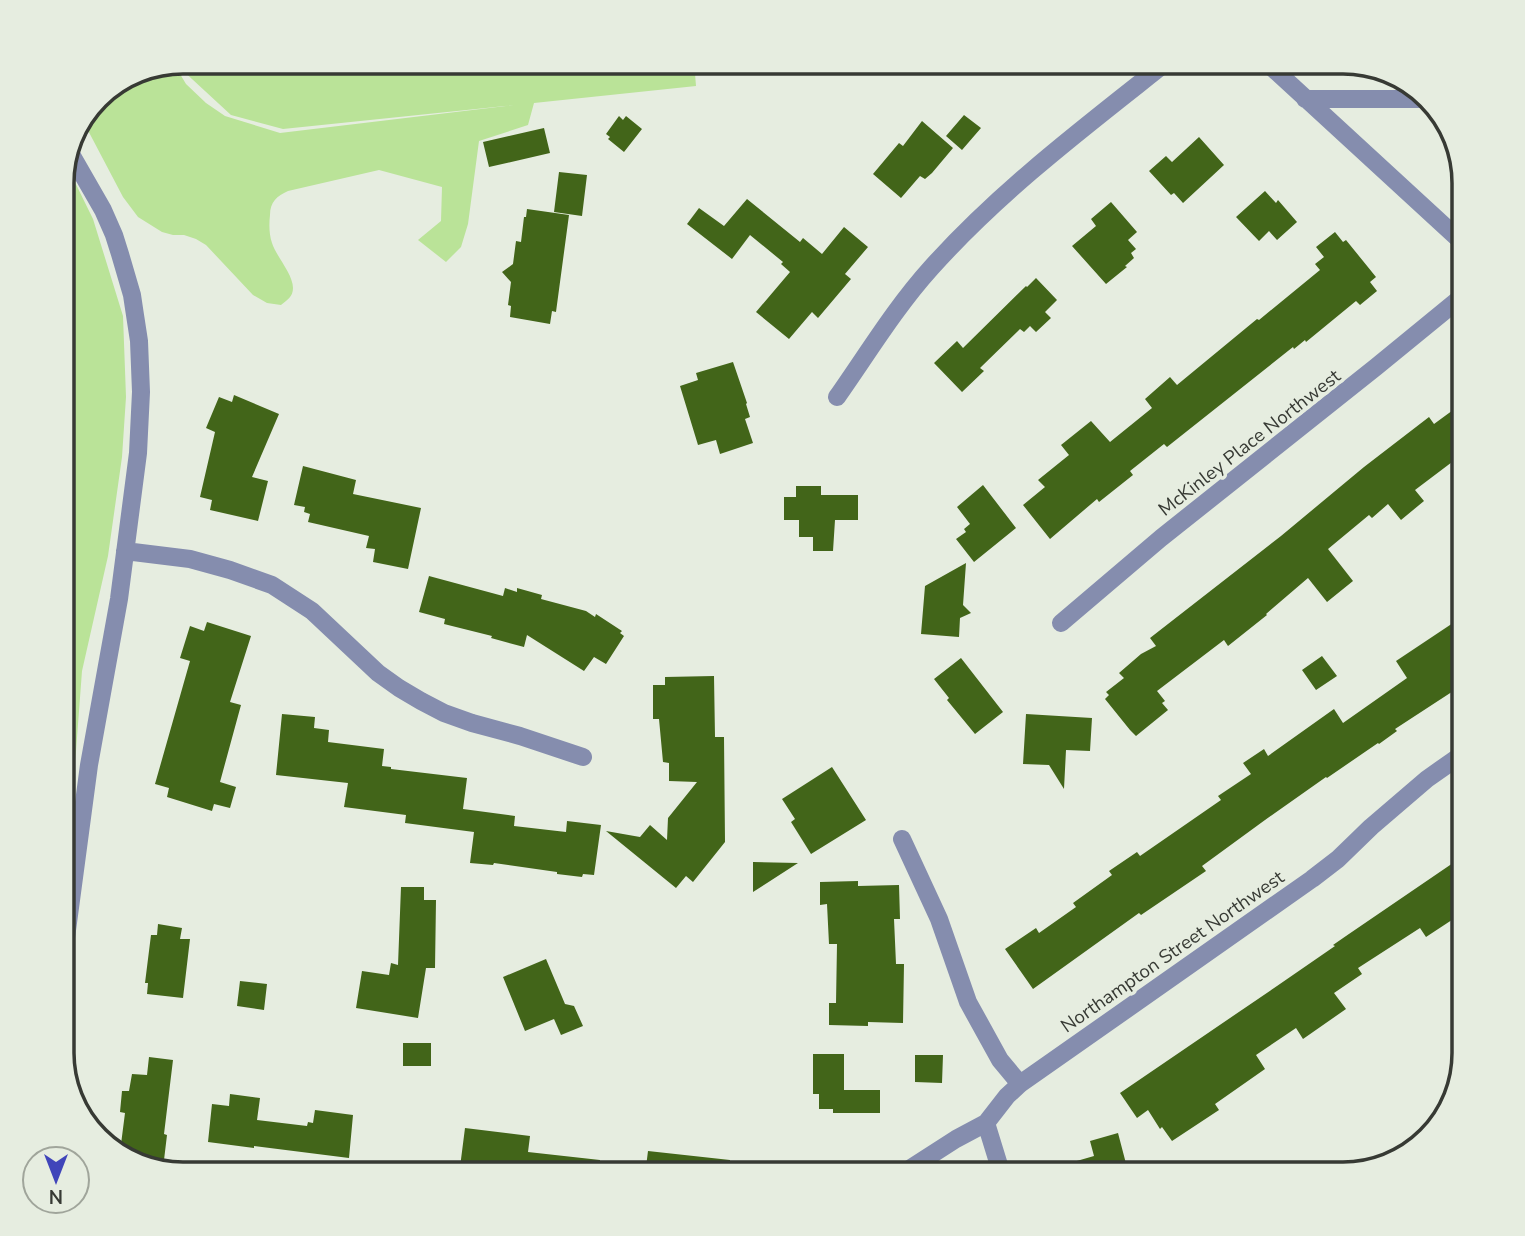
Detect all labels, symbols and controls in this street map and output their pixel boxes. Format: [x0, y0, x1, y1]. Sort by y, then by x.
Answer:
street label: McKinley Place Northwest [1153, 363, 1346, 522]
street label: Northampton Street Northwest [1056, 864, 1290, 1039]
north arrow [21, 1145, 91, 1215]
text: N [49, 1183, 63, 1209]

